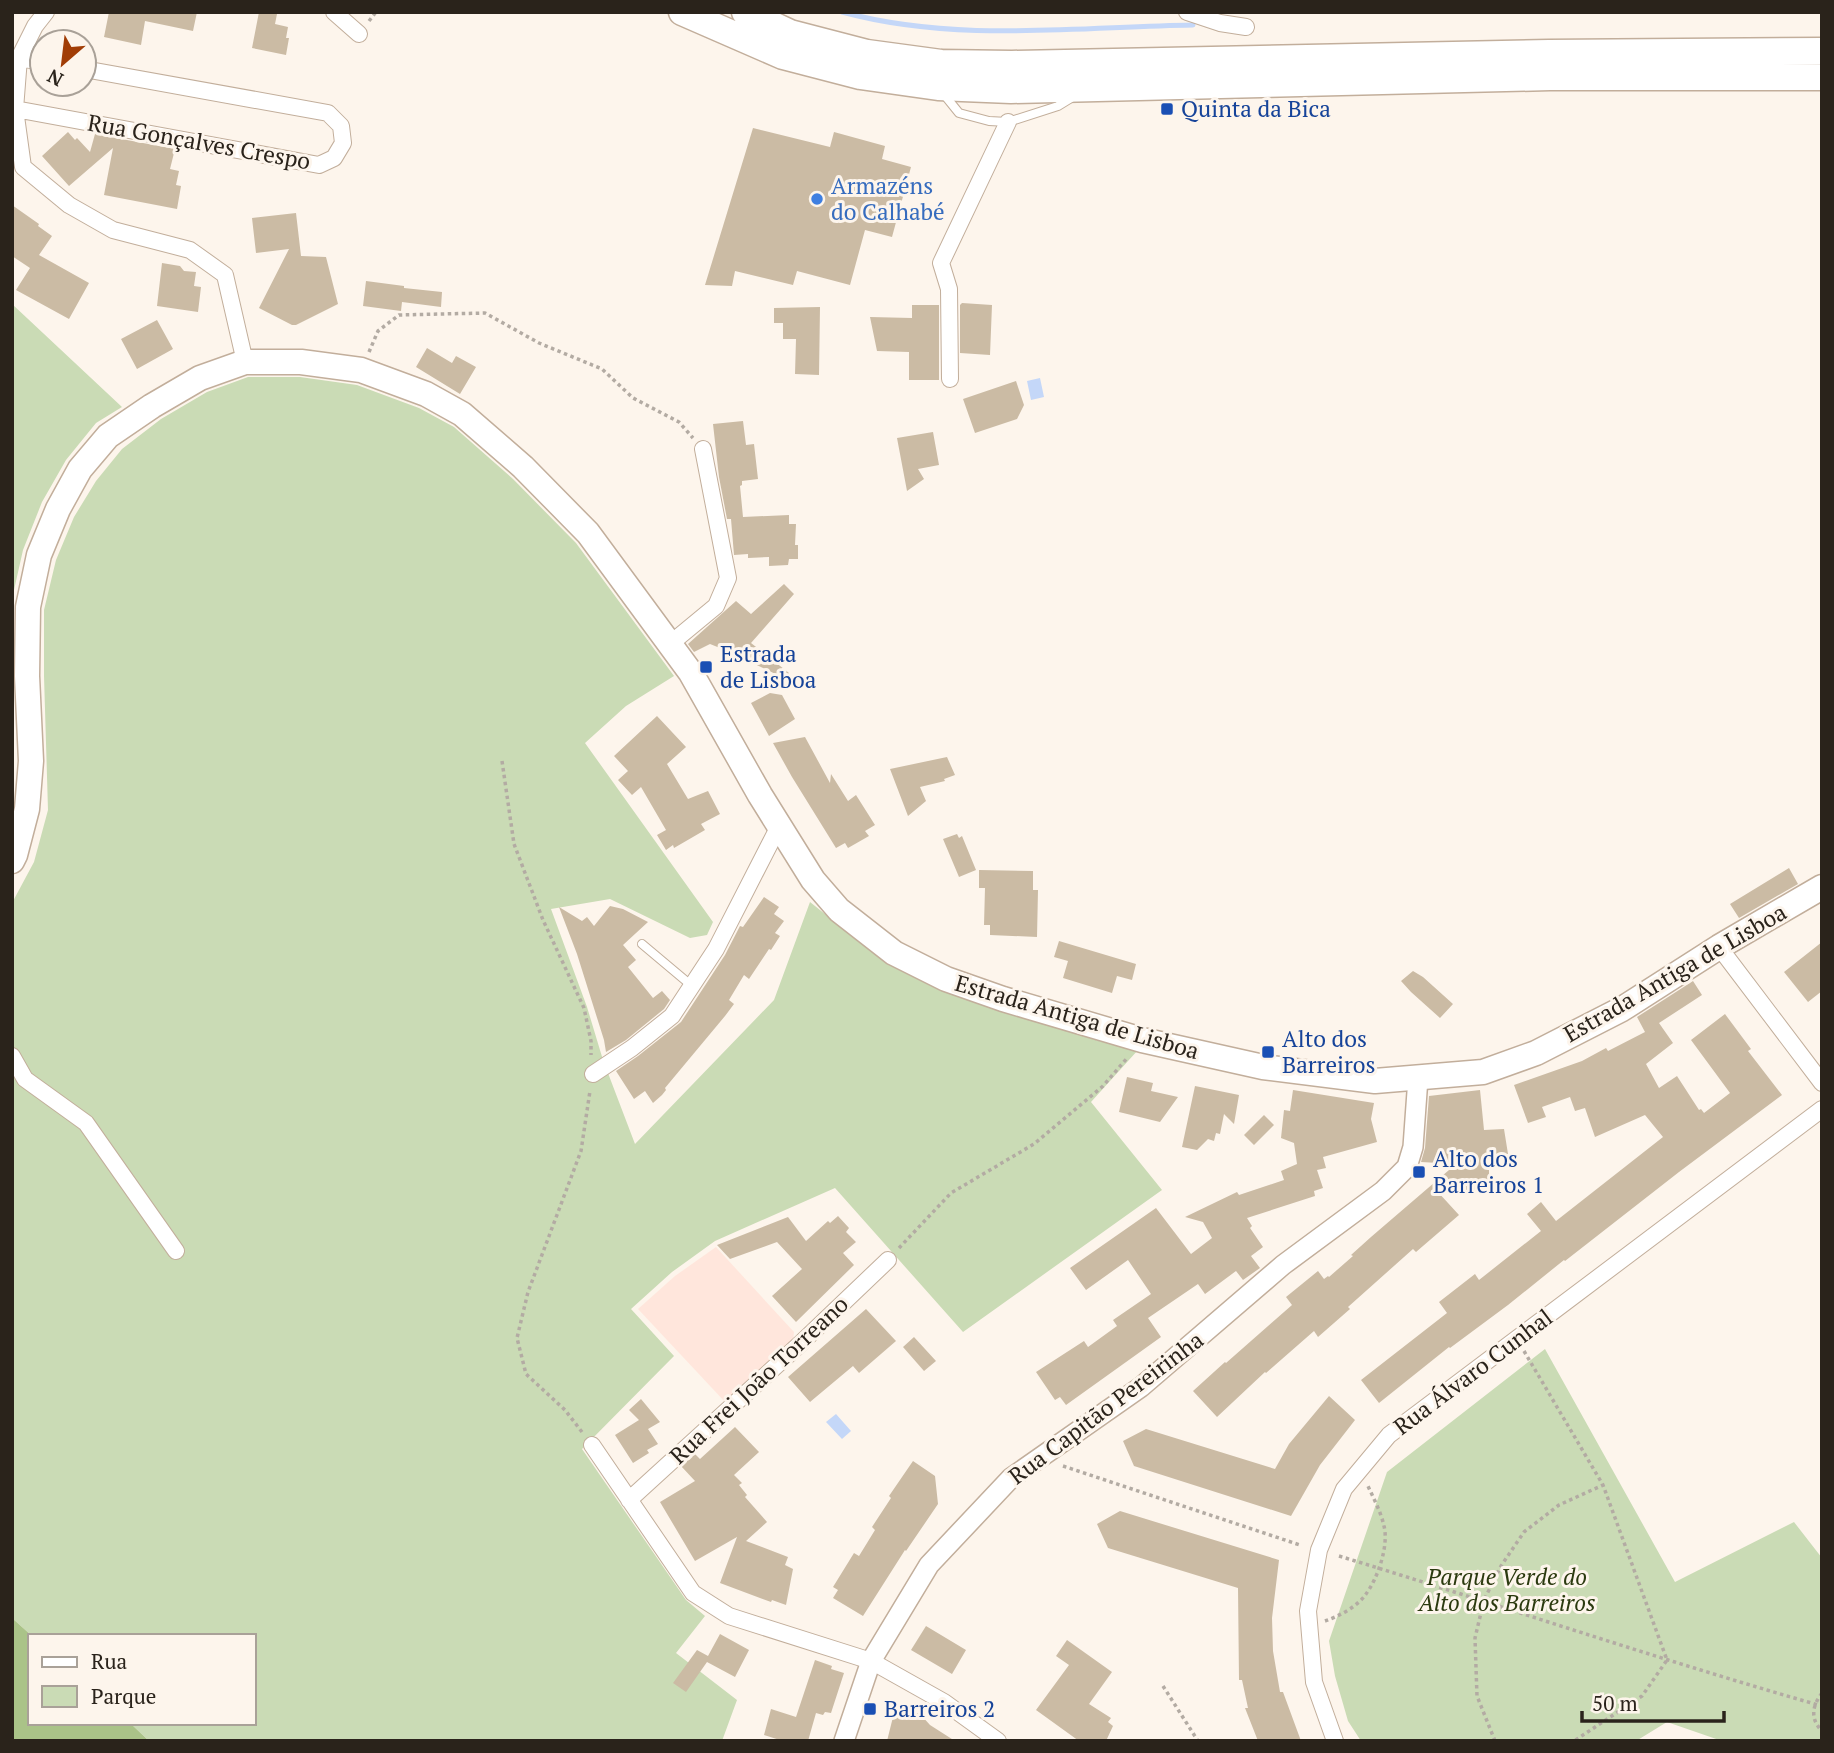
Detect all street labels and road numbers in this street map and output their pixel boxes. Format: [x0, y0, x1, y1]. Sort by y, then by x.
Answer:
street label: Rua Gonçalves Crespo [85, 107, 313, 176]
street label: Estrada Antiga de Lisboa [1558, 896, 1792, 1049]
street label: Estrada Antiga de Lisboa [952, 967, 1203, 1066]
street label: Rua Frei João Torreano [663, 1289, 855, 1471]
street label: Rua Álvaro Cunhal [1387, 1302, 1559, 1442]
street label: Rua Capitão Pereirinha [1002, 1324, 1210, 1491]

